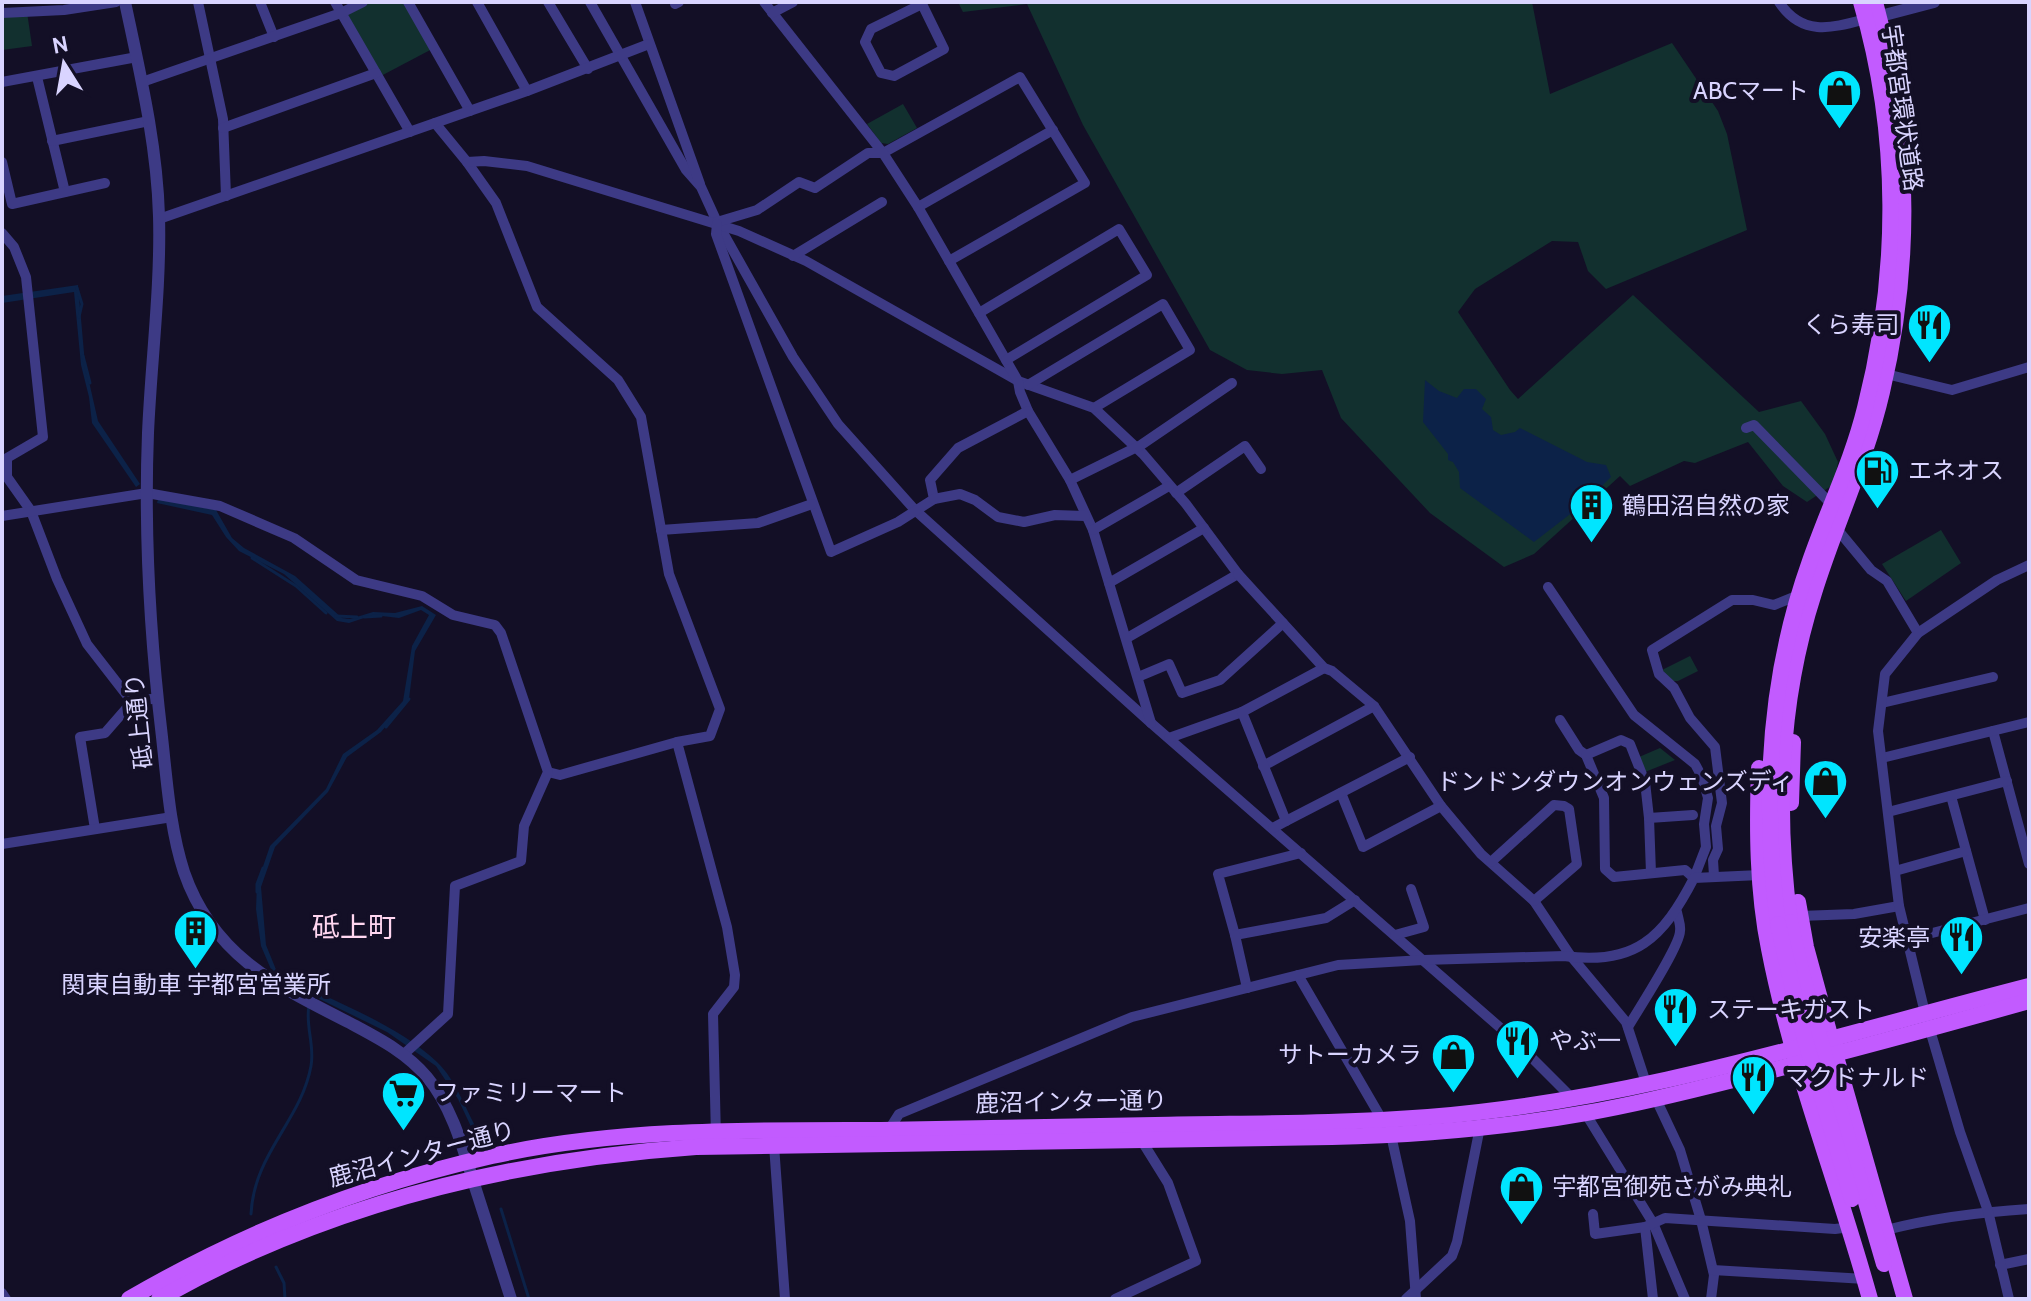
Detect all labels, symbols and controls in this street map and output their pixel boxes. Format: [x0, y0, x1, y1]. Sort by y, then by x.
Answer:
street label: 宇都宮環状道路 [1876, 23, 1929, 193]
north arrow [24, 24, 104, 104]
text: N [50, 30, 70, 60]
shop icon: ABCマート [1816, 67, 1864, 130]
place label: ABCマート [1693, 76, 1809, 105]
restaurant icon: くら寿司 [1906, 301, 1954, 364]
place label: くら寿司 [1803, 310, 1899, 339]
fuel station icon: エネオス [1853, 447, 1901, 510]
place label: エネオス [1908, 456, 2004, 485]
building icon: 鶴田沼自然の家 [1567, 482, 1615, 545]
place label: 鶴田沼自然の家 [1622, 491, 1790, 520]
street label: 砥上通り [119, 672, 158, 770]
shop icon: ドンドンダウンオンウェンズディ [1801, 758, 1849, 821]
place label: ドンドンダウンオンウェンズディ [1436, 767, 1794, 796]
building icon: 関東自動車 宇都宮営業所 [172, 907, 220, 970]
district label: 砥上町 [312, 910, 396, 944]
restaurant icon: 安楽亭 [1937, 914, 1985, 977]
place label: 安楽亭 [1858, 923, 1930, 952]
place label: 関東自動車 宇都宮営業所 [61, 970, 331, 999]
restaurant icon: ステーキガスト [1652, 986, 1700, 1049]
place label: ステーキガスト [1707, 995, 1875, 1024]
restaurant icon: やぶ一 [1494, 1017, 1542, 1080]
place label: やぶ一 [1549, 1026, 1621, 1055]
shop icon: サトーカメラ [1429, 1031, 1477, 1094]
place label: サトーカメラ [1278, 1040, 1422, 1069]
restaurant icon: マクドナルド [1730, 1054, 1778, 1117]
place label: マクドナルド [1785, 1063, 1929, 1092]
supermarket icon: ファミリーマート [380, 1069, 428, 1132]
place label: ファミリーマート [435, 1078, 627, 1107]
street label: 鹿沼インター通り [975, 1085, 1167, 1118]
street label: 鹿沼インター通り [325, 1115, 518, 1192]
shop icon: 宇都宮御苑さがみ典礼 [1497, 1163, 1545, 1226]
place label: 宇都宮御苑さがみ典礼 [1552, 1172, 1792, 1201]

